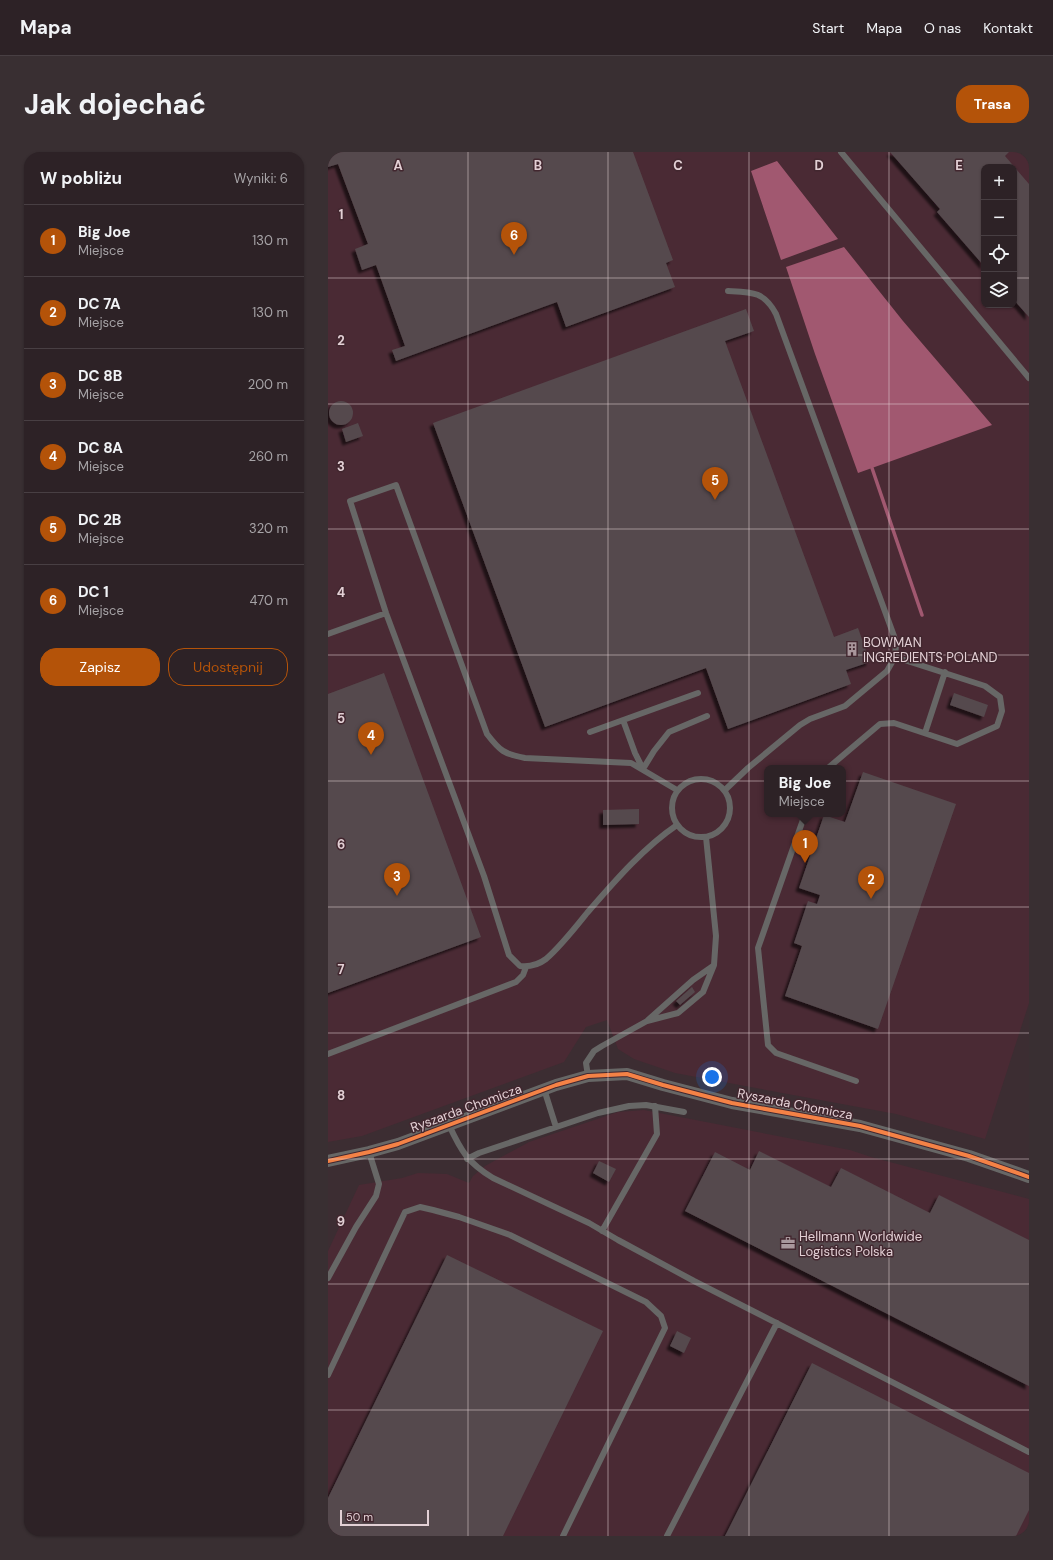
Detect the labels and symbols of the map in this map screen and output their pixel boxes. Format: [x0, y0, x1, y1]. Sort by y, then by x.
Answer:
text: A [393, 157, 403, 174]
text: B [534, 157, 542, 174]
text: C [673, 157, 683, 174]
text: D [814, 157, 824, 174]
text: E [955, 157, 963, 174]
text: 1 [339, 206, 343, 223]
pin: 6 [501, 222, 527, 255]
text: 2 [337, 332, 345, 349]
text: 3 [337, 458, 345, 475]
pin: 5 [702, 467, 728, 500]
text: 4 [337, 584, 345, 601]
place label: BOWMAN INGREDIENTS POLAND [863, 634, 997, 666]
building icon: BOWMAN INGREDIENTS POLAND [844, 641, 860, 657]
text: 5 [337, 710, 345, 727]
pin: 4 [358, 722, 384, 755]
pin: 1 [792, 830, 818, 863]
text: 6 [337, 836, 345, 853]
pin: 3 [384, 863, 410, 896]
pin: 2 [858, 866, 884, 899]
text: 7 [338, 961, 345, 978]
your location [702, 1067, 722, 1087]
street label: Ryszarda Chomicza [408, 1080, 524, 1136]
street label: Ryszarda Chomicza [736, 1084, 854, 1124]
text: 8 [337, 1087, 345, 1104]
text: 9 [337, 1213, 345, 1230]
place label: Hellmann Worldwide Logistics Polska [799, 1228, 922, 1260]
office icon: Hellmann Worldwide Logistics Polska [780, 1235, 796, 1251]
scale bar [340, 1508, 429, 1527]

